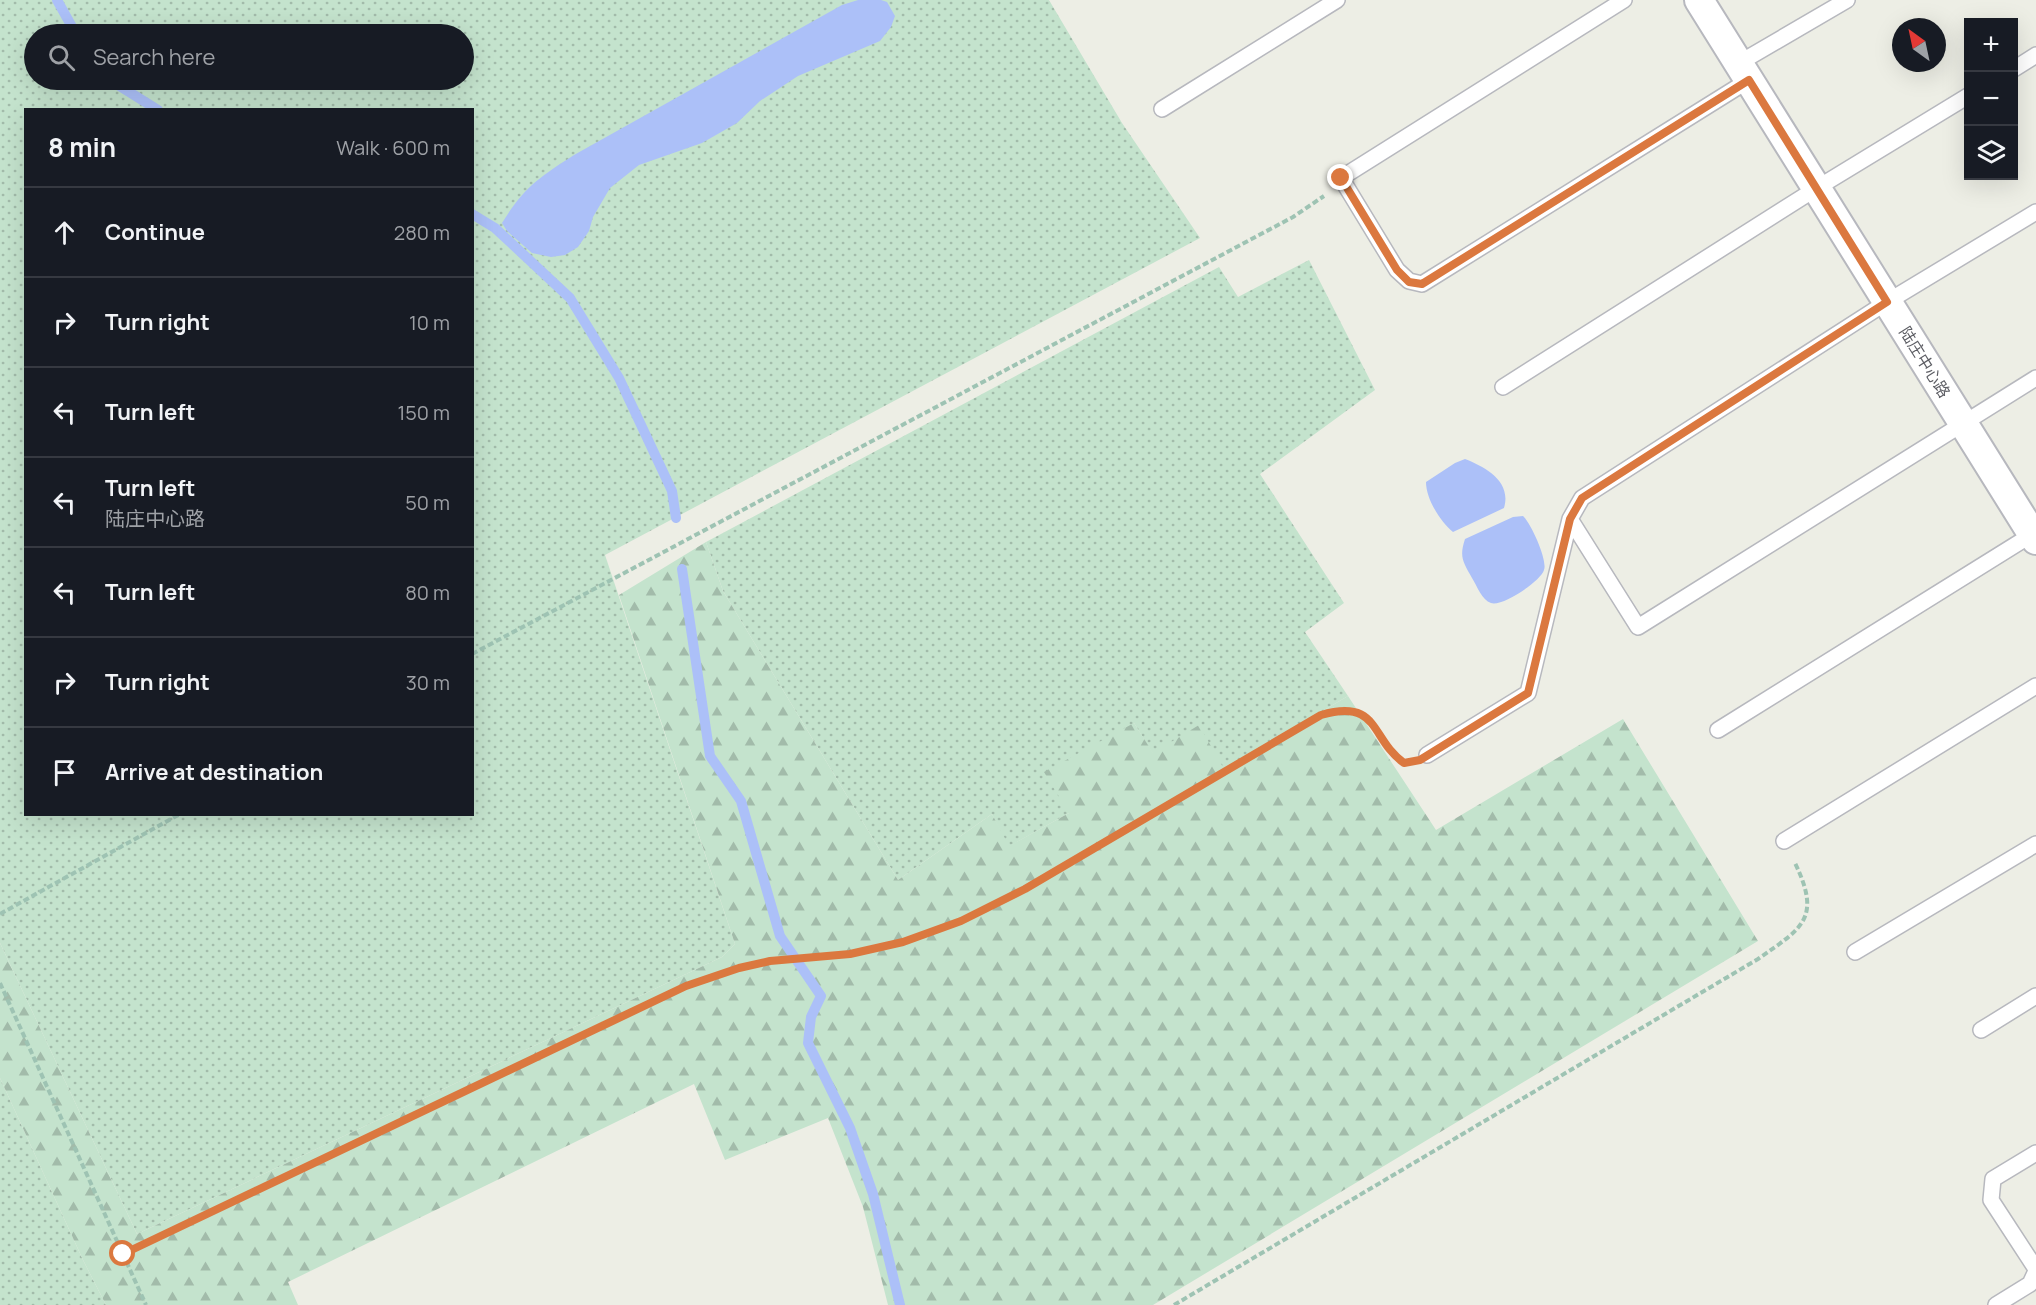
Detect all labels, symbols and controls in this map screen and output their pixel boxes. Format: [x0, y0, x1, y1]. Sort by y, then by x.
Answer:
north arrow [1892, 18, 1946, 72]
map controls [1964, 18, 2018, 180]
button: + [1964, 18, 2018, 72]
search box [24, 24, 474, 90]
icon: search [45, 41, 78, 74]
text: Search here [93, 42, 215, 72]
button: − [1964, 72, 2018, 126]
button: layers [1964, 126, 2018, 180]
text: 8 min [48, 129, 116, 165]
text: Walk · 600 m [336, 134, 450, 161]
route end [1327, 164, 1353, 190]
icon: ahead [48, 216, 81, 249]
text: Continue [105, 217, 205, 247]
text: 280 m [394, 219, 450, 246]
icon: right [48, 306, 81, 339]
text: Turn right [105, 307, 210, 337]
text: 10 m [409, 309, 450, 336]
street label: 陆庄中心路 [1894, 322, 1956, 402]
icon: left [48, 396, 81, 429]
text: Turn left [105, 397, 195, 427]
text: 150 m [397, 399, 450, 426]
text: Turn left [105, 473, 195, 503]
icon: left [48, 486, 81, 519]
text: 50 m [405, 489, 450, 516]
text: 陆庄中心路 [105, 505, 205, 532]
icon: left [48, 576, 81, 609]
text: Turn left [105, 577, 195, 607]
text: 80 m [405, 579, 450, 606]
icon: right [48, 666, 81, 699]
text: Turn right [105, 667, 210, 697]
text: 30 m [406, 669, 450, 696]
icon: arrive [48, 756, 81, 789]
text: Arrive at destination [105, 757, 323, 787]
route start [109, 1240, 135, 1266]

